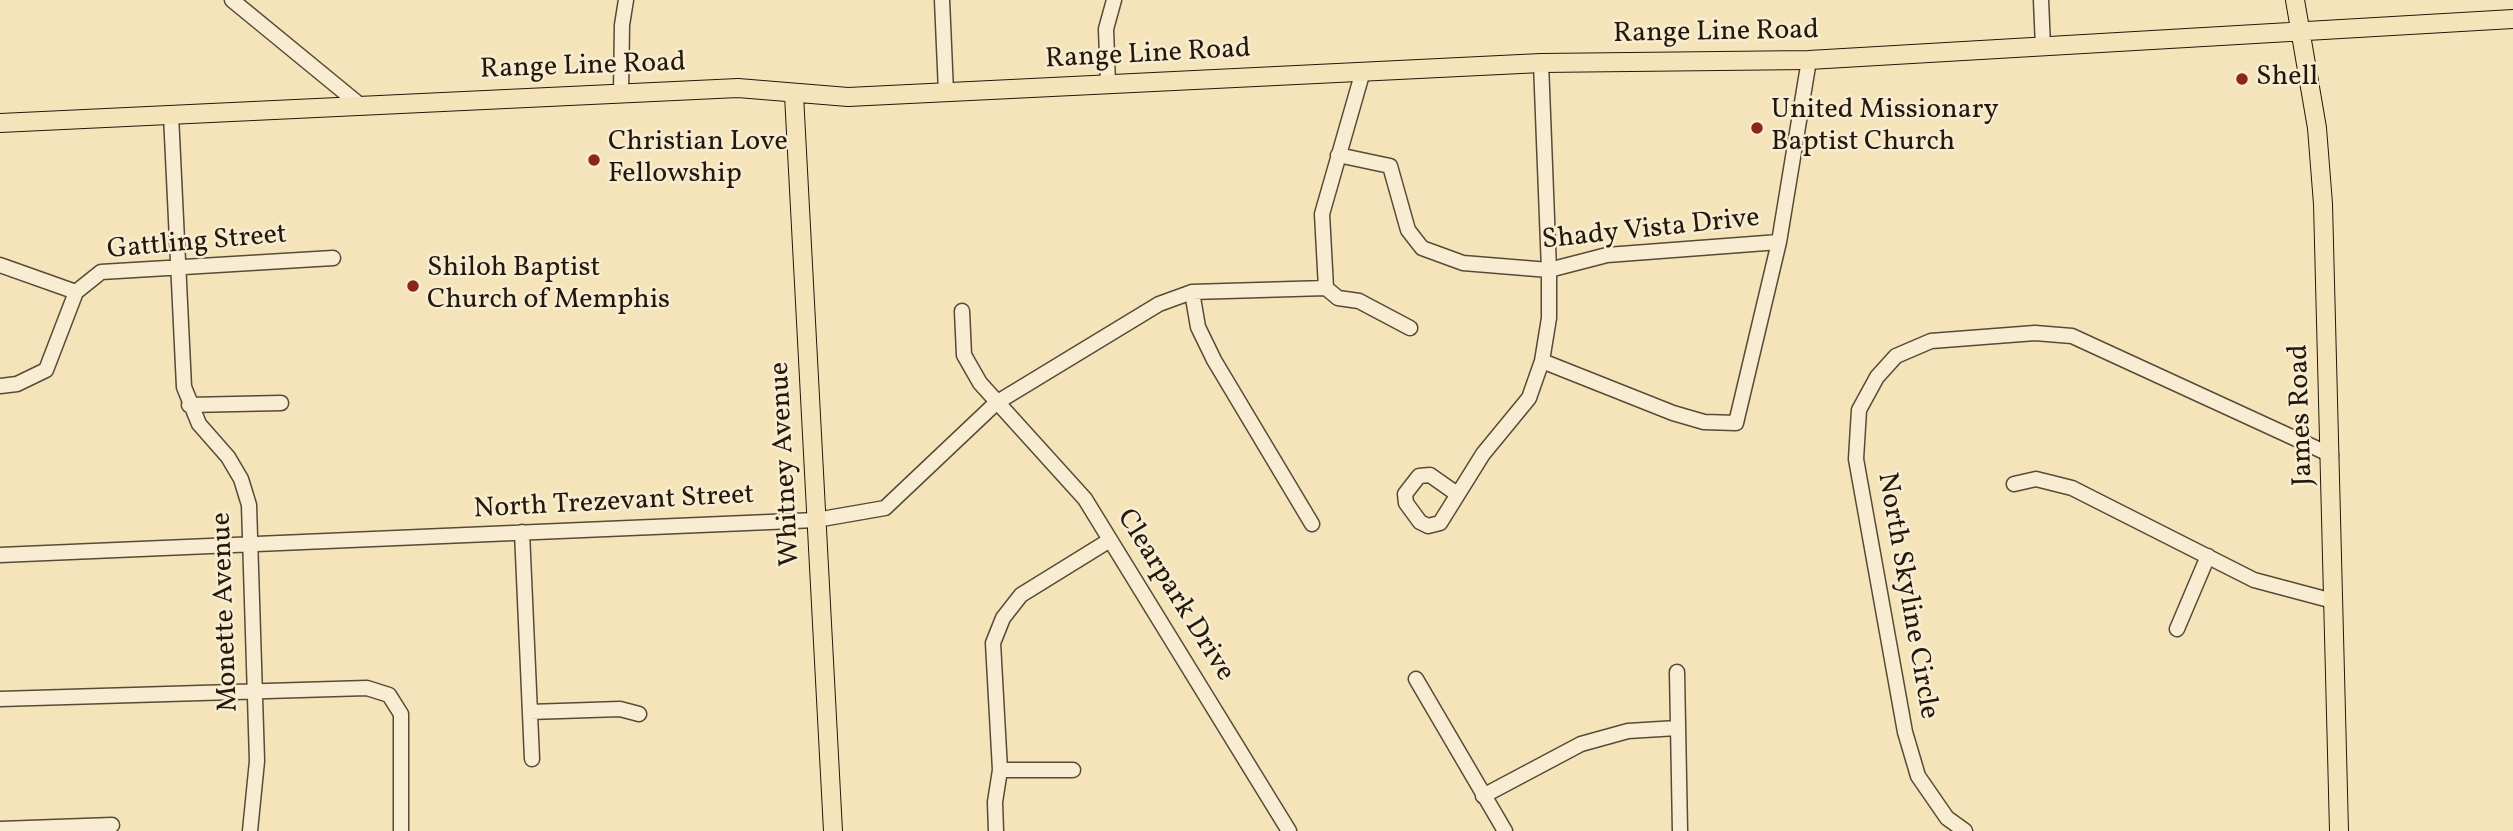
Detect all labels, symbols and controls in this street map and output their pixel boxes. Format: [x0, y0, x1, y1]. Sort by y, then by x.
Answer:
street label: Range Line Road [1613, 15, 1819, 53]
street label: Range Line Road [1044, 34, 1252, 78]
street label: Range Line Road [480, 48, 686, 88]
place label: Shell [2256, 62, 2318, 96]
marker: Shell [2234, 71, 2250, 87]
place label: United Missionary Baptist Church [1771, 95, 1999, 161]
marker: United Missionary Baptist Church [1749, 120, 1765, 136]
place label: Christian Love Fellowship [608, 127, 788, 193]
marker: Christian Love Fellowship [586, 152, 602, 168]
street label: Shady Vista Drive [1541, 203, 1761, 259]
street label: Gattling Street [106, 219, 288, 269]
place label: Shiloh Baptist Church of Memphis [427, 253, 670, 319]
marker: Shiloh Baptist Church of Memphis [405, 278, 421, 294]
street label: James Road [2284, 343, 2322, 487]
street label: Whitney Avenue [765, 361, 809, 567]
street label: North Skyline Circle [1868, 470, 1944, 722]
street label: North Trezevant Street [473, 480, 755, 528]
street label: Clearpark Drive [1108, 504, 1240, 688]
street label: Monette Avenue [207, 512, 247, 712]

